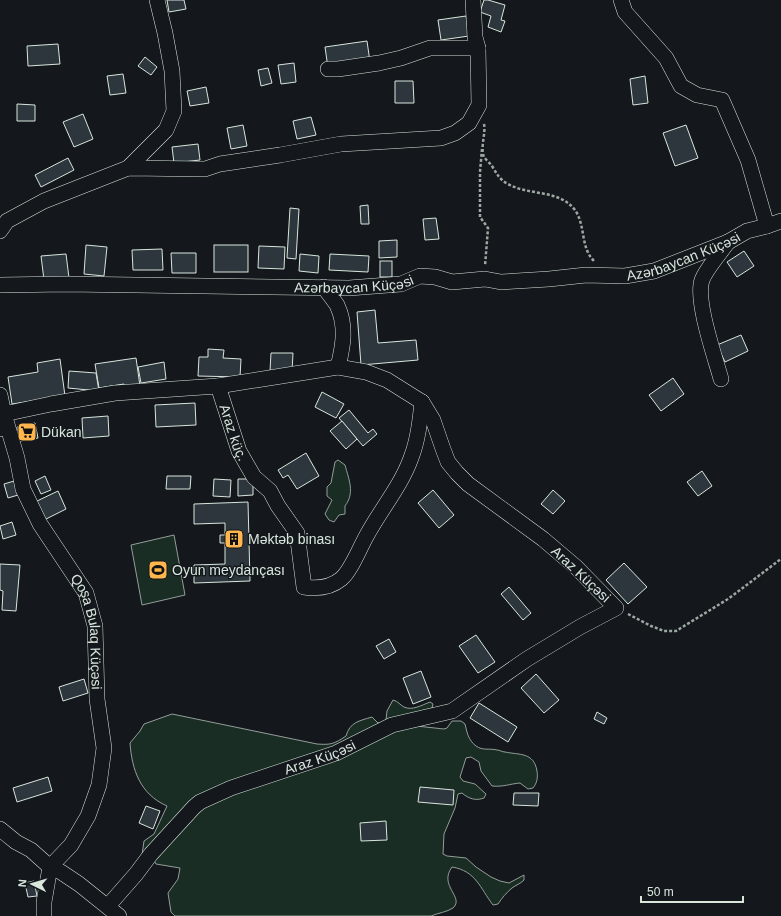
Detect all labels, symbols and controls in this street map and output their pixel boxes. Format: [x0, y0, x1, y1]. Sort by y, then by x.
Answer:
street label: Azərbaycan Küçəsi [625, 229, 743, 284]
street label: Azərbaycan Küçəsi [294, 272, 416, 296]
street label: Araz küç. [216, 402, 251, 464]
supermarket icon: Dükan [16, 421, 38, 443]
place label: Dükan [41, 424, 81, 440]
building icon: Məktəb binası [223, 528, 245, 550]
place label: Məktəb binası [248, 531, 335, 547]
street label: Araz Küçəsi [548, 543, 614, 605]
sports icon: Oyun meydançası [147, 559, 169, 581]
place label: Oyun meydançası [172, 562, 285, 578]
street label: Qoşa Bulaq Küçəsi [67, 571, 105, 690]
street label: Araz Küçəsi [282, 737, 358, 778]
north arrow [12, 864, 52, 904]
scale bar [641, 878, 743, 904]
text: N [16, 879, 28, 888]
text: 50 m [647, 885, 674, 899]

